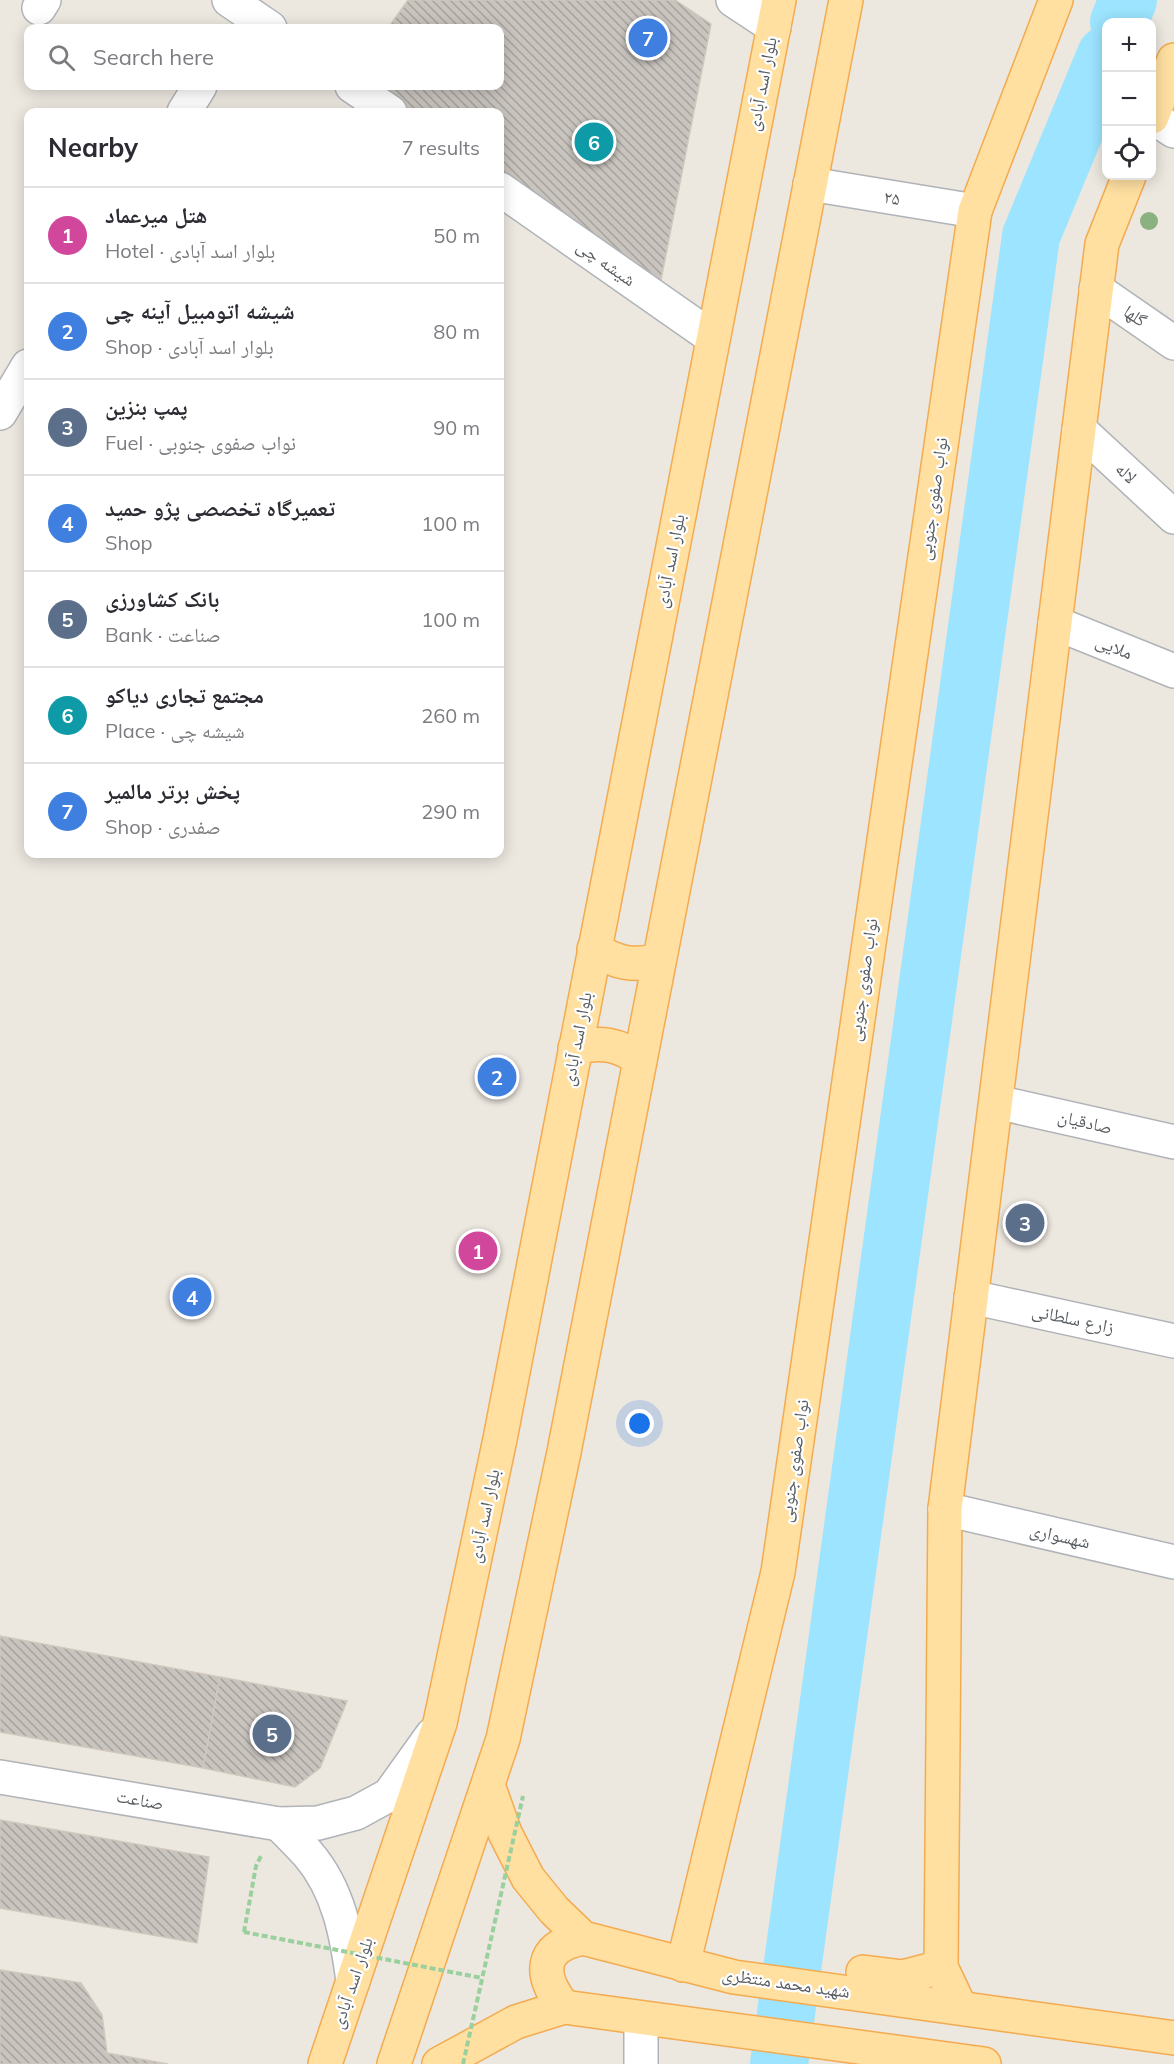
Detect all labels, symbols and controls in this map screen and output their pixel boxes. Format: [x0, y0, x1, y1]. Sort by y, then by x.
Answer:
pin: 7 [628, 15, 668, 60]
map controls [1102, 18, 1156, 180]
button: + [1102, 18, 1156, 72]
search box [24, 24, 504, 90]
street label: بلوار اسد آبادی [741, 35, 782, 133]
icon: search [45, 41, 78, 74]
text: Search here [93, 43, 214, 71]
button: − [1102, 72, 1156, 126]
pin: 6 [574, 120, 614, 164]
button: locate [1102, 126, 1156, 180]
text: Nearby [48, 131, 138, 164]
text: 7 results [402, 135, 480, 160]
street label: ۲۵ [882, 185, 902, 210]
text: هتل میرعماد [105, 201, 207, 229]
text: 1 [62, 223, 74, 248]
text: 50 m [433, 223, 480, 248]
street label: شیشه چی [572, 234, 640, 291]
text: Hotel · بلوار اسد آبادی [105, 238, 275, 263]
text: شیشه اتومبیل آینه چی [105, 297, 295, 325]
street label: گلها [1119, 299, 1152, 332]
text: 2 [62, 319, 74, 344]
text: 80 m [433, 319, 480, 344]
text: Shop · بلوار اسد آبادی [105, 334, 274, 359]
text: پمپ بنزین [105, 393, 188, 421]
text: 3 [62, 415, 74, 440]
text: 90 m [433, 415, 480, 440]
text: Fuel · نواب صفوی جنوبی [105, 430, 296, 455]
street label: نواب صفوی جنوبی [912, 436, 953, 562]
street label: لاله [1111, 457, 1142, 488]
text: تعمیرگاه تخصصی پژو حمید [105, 494, 335, 522]
text: 4 [62, 511, 74, 536]
text: 100 m [421, 511, 480, 536]
street label: بلوار اسد آبادی [649, 512, 690, 610]
text: Shop [105, 530, 153, 555]
text: بانک کشاورزی [105, 585, 219, 613]
text: 5 [62, 607, 74, 632]
text: 100 m [421, 607, 480, 632]
text: Bank · صناعت [105, 622, 221, 647]
street label: ملایی [1092, 629, 1136, 664]
text: مجتمع تجاری دیاکو [105, 681, 264, 709]
text: 6 [62, 703, 74, 728]
text: 260 m [421, 703, 480, 728]
text: Place · شیشه چی [105, 718, 245, 743]
text: پخش برتر مالمیر [105, 777, 240, 805]
text: 7 [62, 799, 74, 824]
text: 290 m [421, 799, 480, 824]
text: Shop · صفدری [105, 814, 221, 839]
street label: نواب صفوی جنوبی [842, 917, 883, 1043]
street label: بلوار اسد آبادی [556, 990, 597, 1088]
pin: 2 [478, 1054, 516, 1100]
street label: صادقیان [1056, 1104, 1115, 1139]
pin: 3 [1006, 1200, 1044, 1246]
pin: 1 [458, 1228, 498, 1274]
pin: 4 [172, 1274, 212, 1320]
street label: زارع سلطانی [1030, 1299, 1116, 1338]
street label: نواب صفوی جنوبی [773, 1398, 814, 1524]
your location [625, 1409, 654, 1438]
street label: بلوار اسد آبادی [462, 1467, 505, 1565]
street label: شهسواری [1028, 1517, 1093, 1554]
pin: 5 [252, 1712, 292, 1756]
street label: صناعت [115, 1784, 166, 1815]
street label: بلوار اسد آبادی [325, 1934, 378, 2032]
street label: شهید محمد منتظری [721, 1962, 852, 2003]

